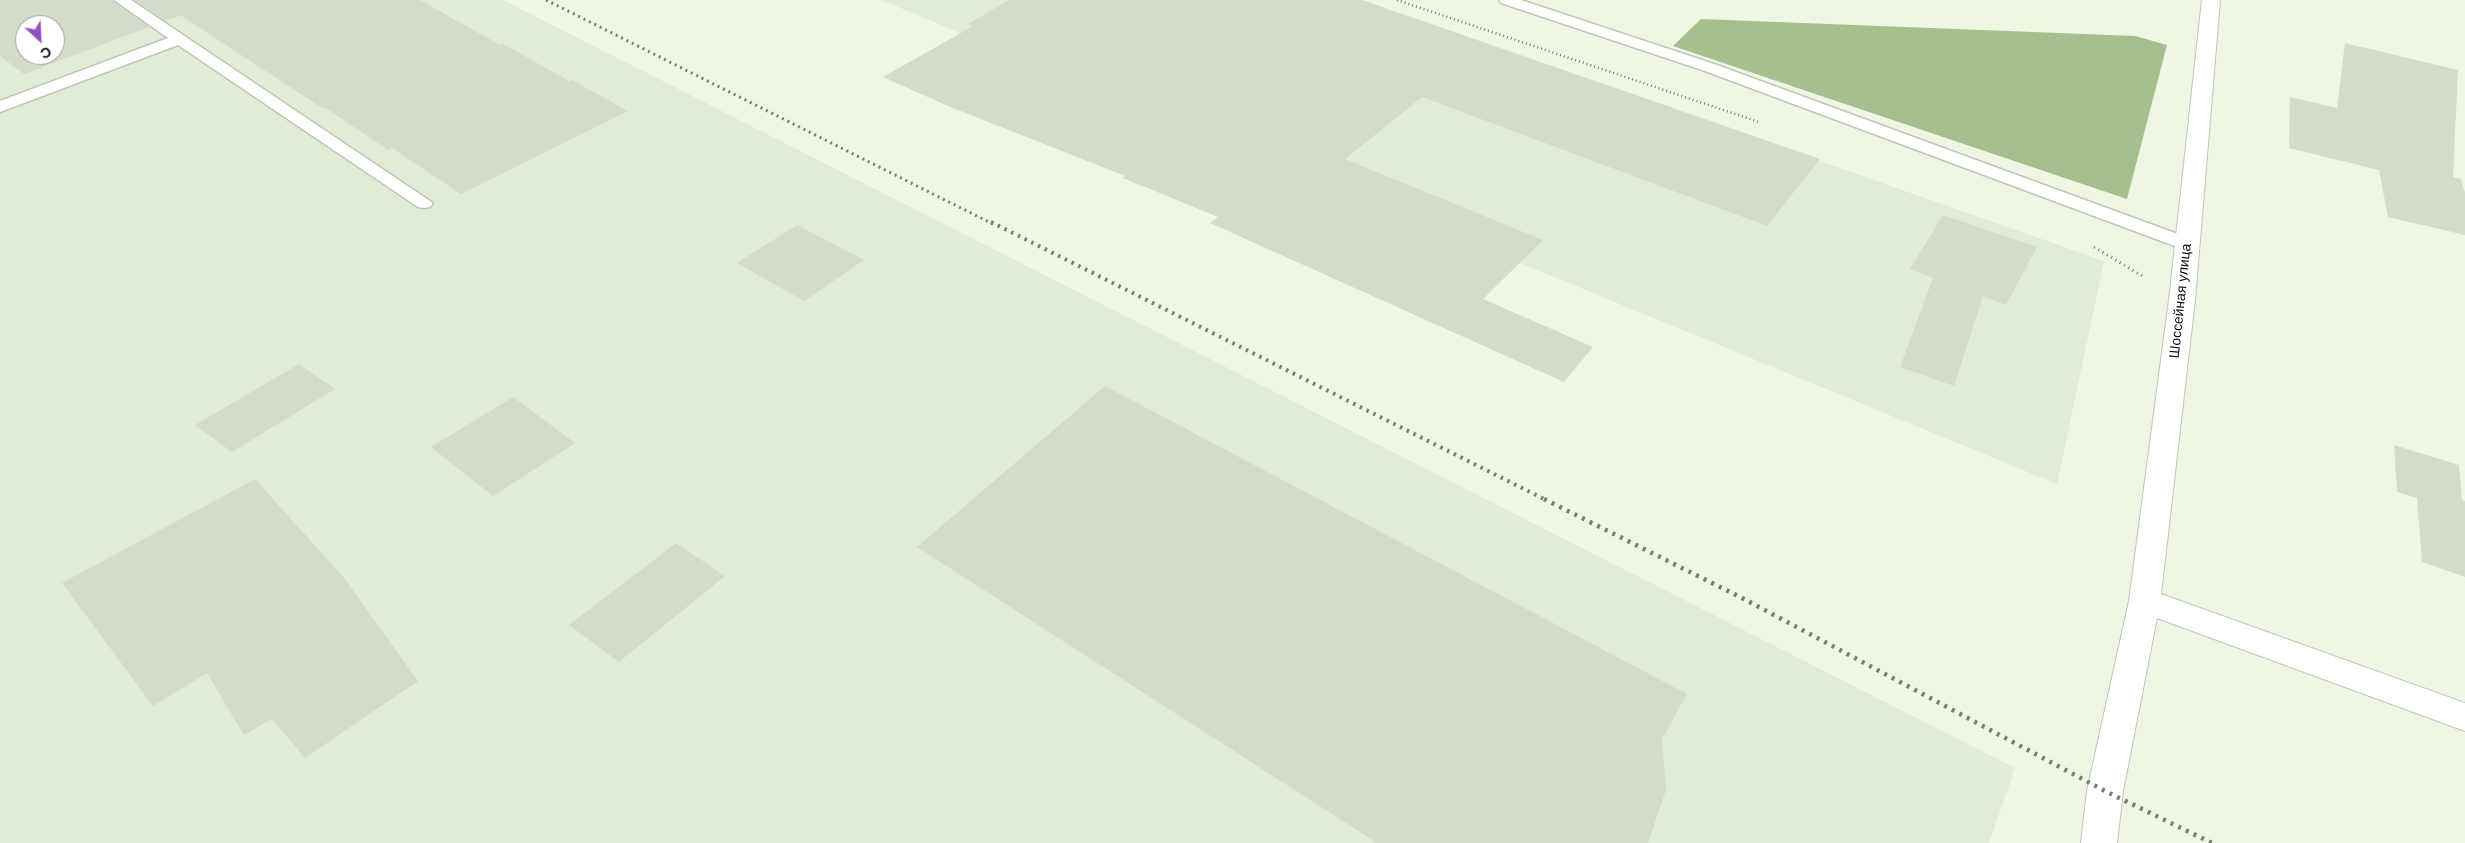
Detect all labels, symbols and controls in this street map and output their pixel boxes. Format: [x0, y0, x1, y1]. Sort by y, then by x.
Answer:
north arrow [15, 15, 65, 65]
text: С [38, 42, 54, 63]
street label: Шоссейная улица [2167, 243, 2195, 359]

